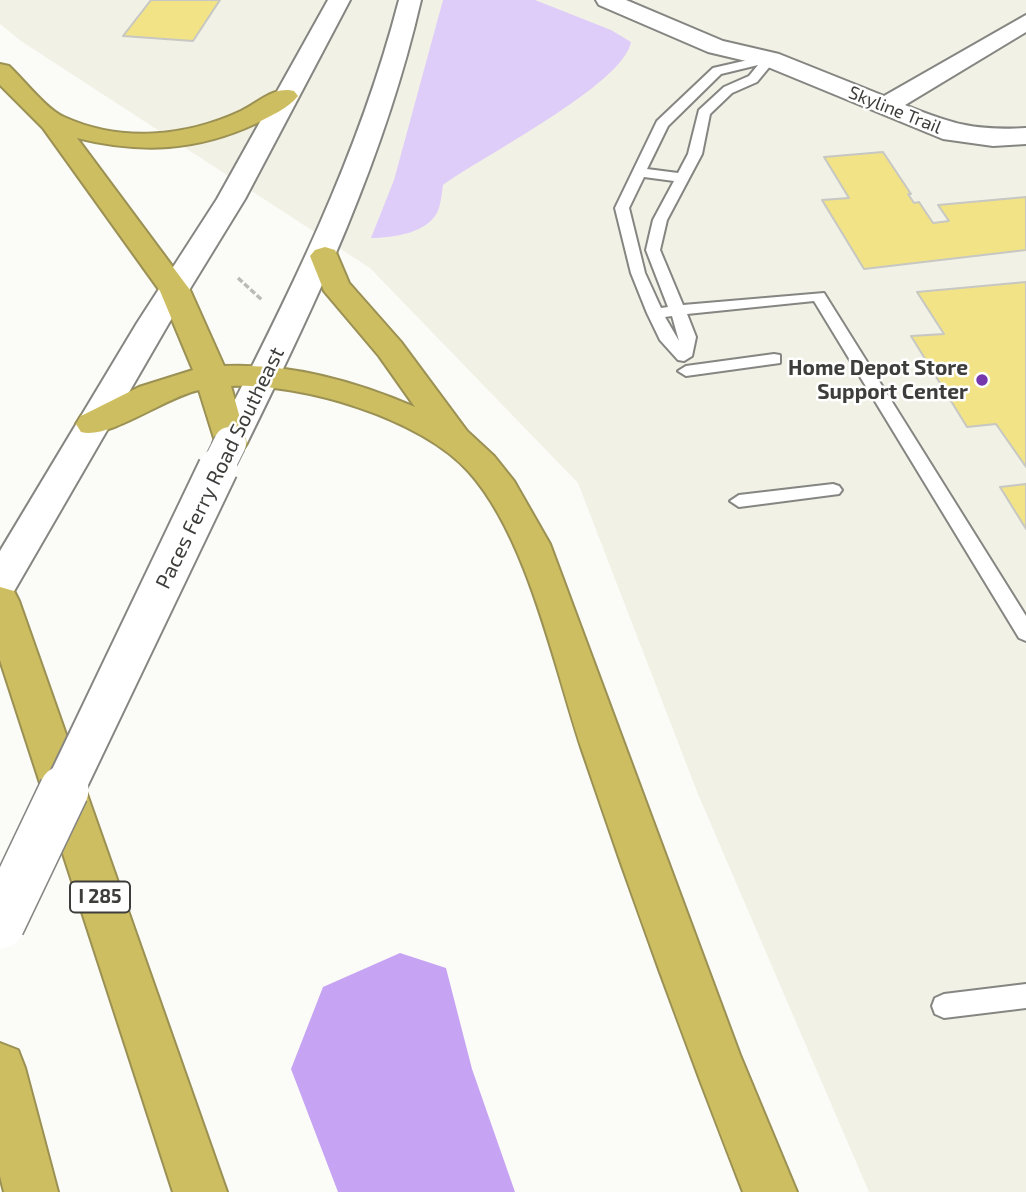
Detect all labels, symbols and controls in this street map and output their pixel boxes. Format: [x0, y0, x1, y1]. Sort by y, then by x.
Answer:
street label: Skyline Trail [845, 82, 945, 138]
street label: Paces Ferry Road Southeast [150, 343, 290, 593]
place label: Home Depot Store Support Center [788, 355, 968, 405]
marker: Home Depot Store Support Center [974, 372, 990, 388]
road number: I 285 [70, 882, 130, 912]

